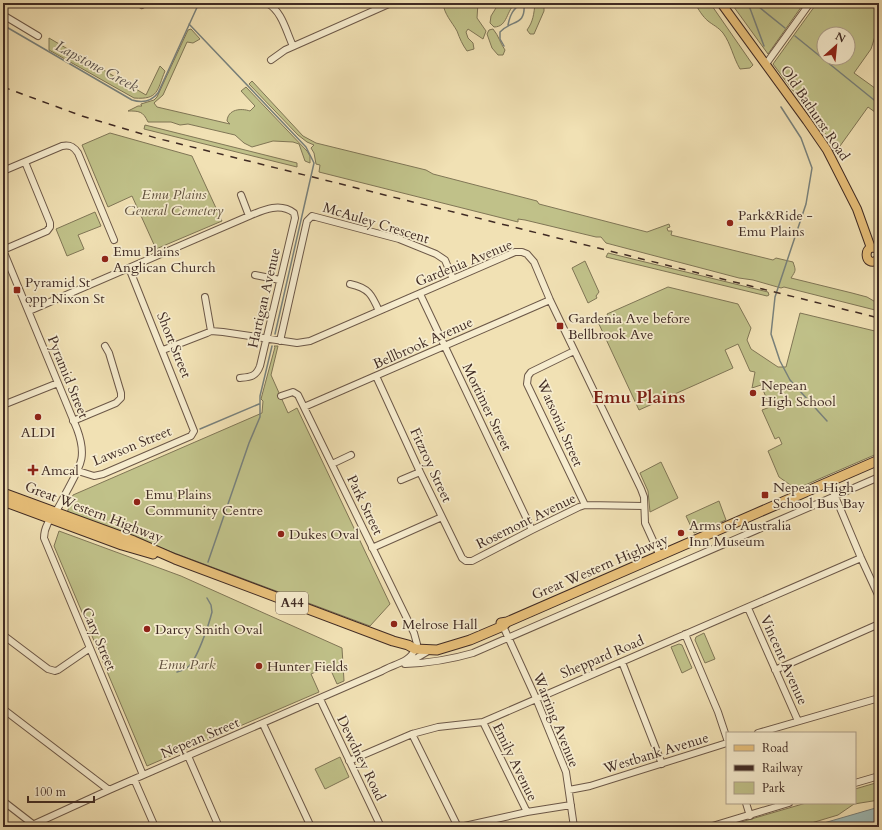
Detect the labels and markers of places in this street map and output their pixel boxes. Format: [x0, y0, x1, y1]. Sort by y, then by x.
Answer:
place label: Park&Ride - Emu Plains [738, 206, 813, 241]
marker: Park&Ride - Emu Plains [725, 218, 735, 228]
place label: Emu Plains Anglican Church [113, 242, 216, 277]
marker: Emu Plains Anglican Church [100, 254, 110, 264]
place label: Pyramid St opp Nixon St [25, 273, 105, 308]
marker: Pyramid St opp Nixon St [12, 285, 22, 295]
place label: Gardenia Ave before Bellbrook Ave [568, 309, 690, 344]
marker: Gardenia Ave before Bellbrook Ave [555, 321, 565, 331]
place label: Nepean High School [761, 376, 836, 411]
marker: Nepean High School [748, 388, 758, 398]
marker: ALDI [33, 412, 43, 422]
place label: ALDI [21, 423, 56, 442]
place label: Amcal [41, 461, 79, 480]
marker: Amcal [28, 465, 38, 475]
place label: Nepean High School Bus Bay [773, 478, 866, 513]
place label: Emu Plains Community Centre [145, 485, 263, 520]
marker: Nepean High School Bus Bay [760, 490, 770, 500]
marker: Emu Plains Community Centre [132, 497, 142, 507]
place label: Arms of Australia Inn Museum [689, 516, 791, 551]
place label: Dukes Oval [289, 525, 360, 544]
marker: Arms of Australia Inn Museum [676, 528, 686, 538]
marker: Dukes Oval [276, 529, 286, 539]
place label: Melrose Hall [402, 615, 478, 634]
marker: Melrose Hall [389, 619, 399, 629]
place label: Darcy Smith Oval [155, 620, 263, 639]
marker: Darcy Smith Oval [142, 624, 152, 634]
place label: Hunter Fields [267, 657, 348, 676]
marker: Hunter Fields [254, 661, 264, 671]

